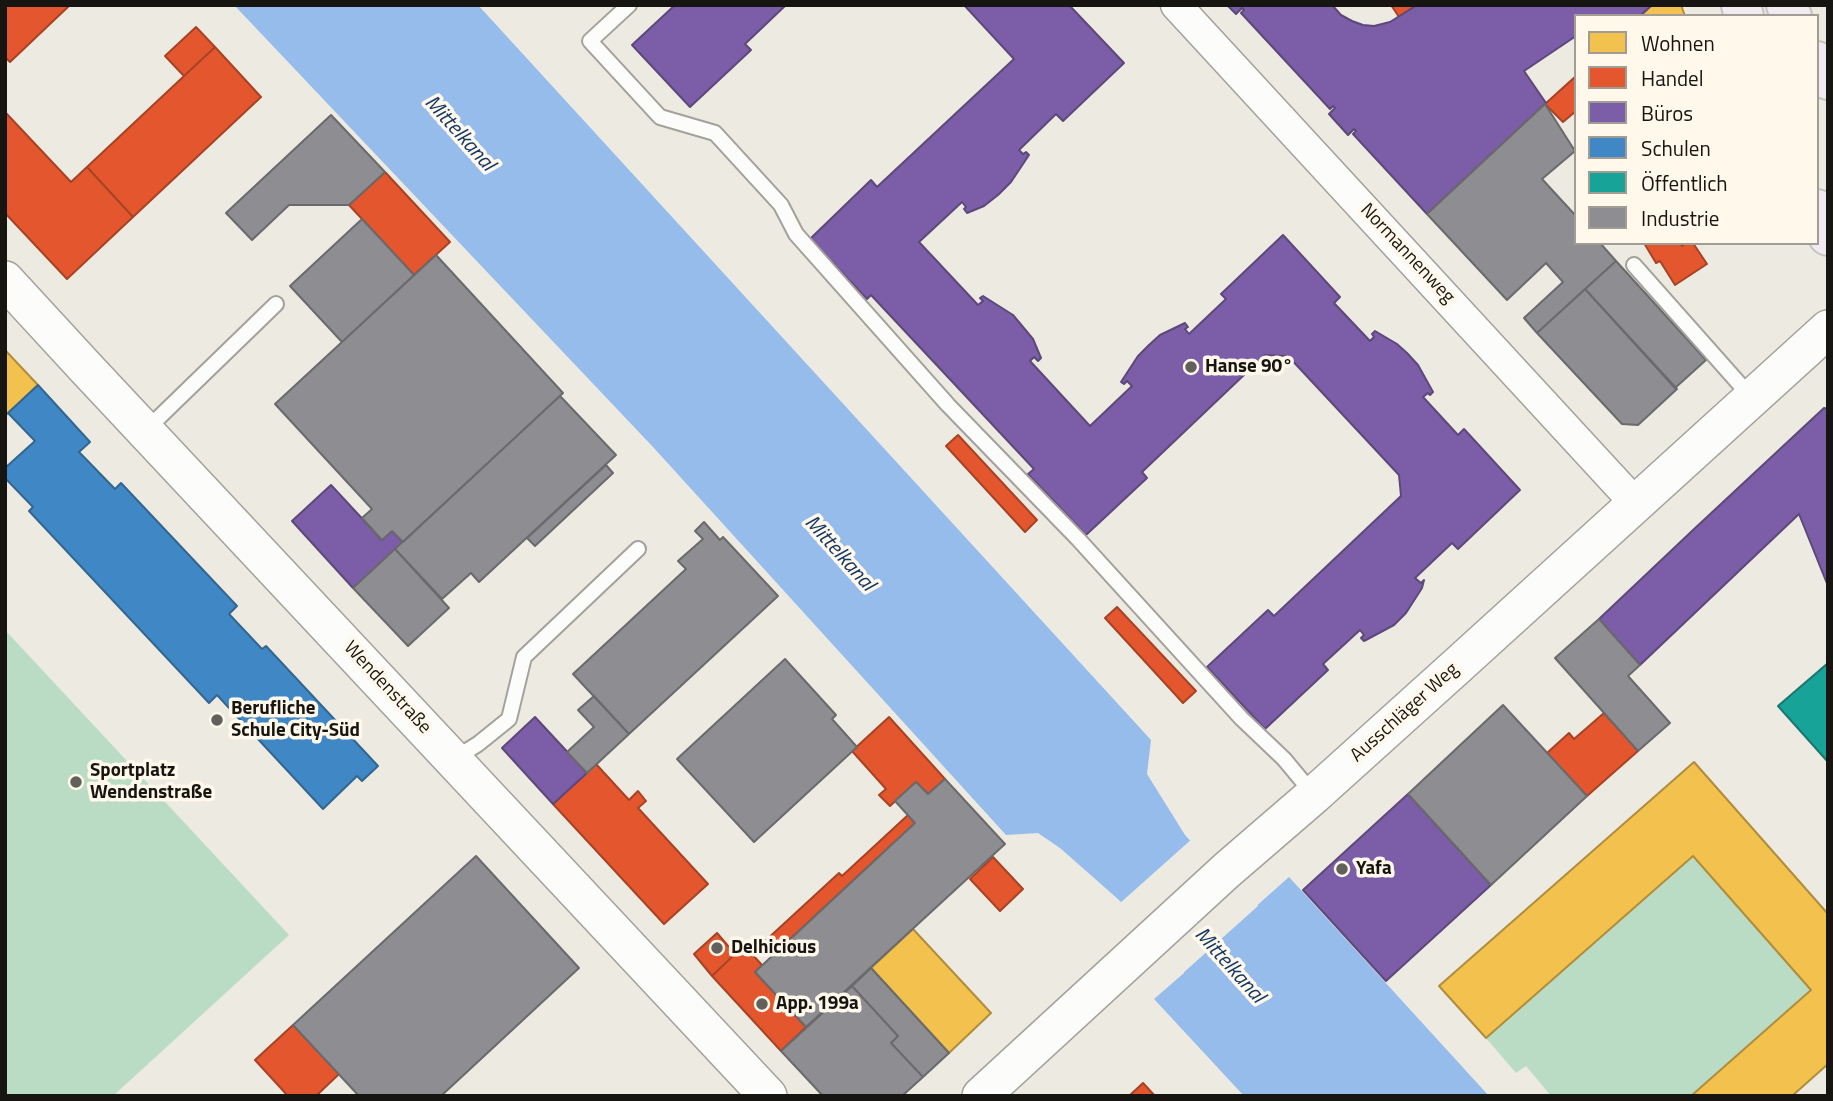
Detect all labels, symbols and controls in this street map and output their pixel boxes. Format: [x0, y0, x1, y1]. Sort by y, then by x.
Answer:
legend [1574, 14, 1819, 245]
text: Wohnen [1641, 27, 1715, 59]
text: Handel [1641, 62, 1704, 94]
water label: Mittelkanal [418, 91, 500, 177]
text: Büros [1641, 97, 1693, 129]
text: Schulen [1641, 132, 1711, 164]
text: Öffentlich [1641, 167, 1728, 199]
street label: Normannenweg [1355, 199, 1459, 309]
text: Industrie [1641, 202, 1719, 234]
place label: Hanse 90° [1205, 356, 1293, 378]
marker: Hanse 90° [1183, 359, 1199, 375]
water label: Mittelkanal [798, 511, 880, 597]
street label: Wendenstraße [338, 637, 436, 739]
street label: Ausschläger Weg [1346, 659, 1464, 767]
place label: Berufliche Schule City-Süd [231, 698, 360, 742]
marker: Berufliche Schule City-Süd [209, 712, 225, 728]
place label: Sportplatz Wendenstraße [90, 760, 212, 804]
marker: Sportplatz Wendenstraße [68, 774, 84, 790]
place label: Yafa [1356, 858, 1392, 880]
marker: Yafa [1334, 861, 1350, 877]
water label: Mittelkanal [1188, 923, 1270, 1009]
place label: Delhicious [731, 937, 816, 959]
marker: Delhicious [709, 940, 725, 956]
place label: App. 199a [776, 993, 859, 1015]
marker: App. 199a [754, 996, 770, 1012]

